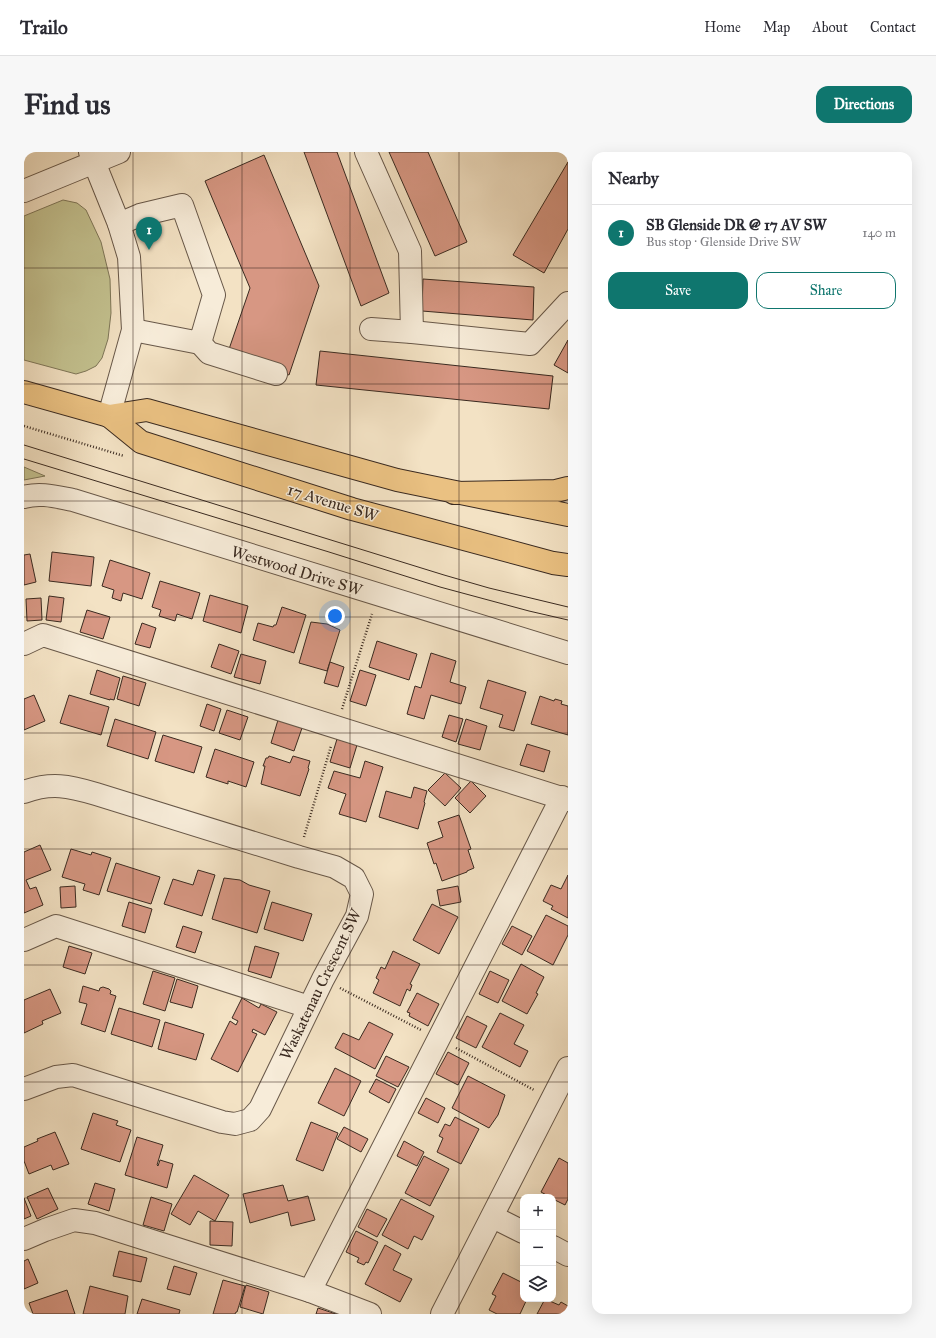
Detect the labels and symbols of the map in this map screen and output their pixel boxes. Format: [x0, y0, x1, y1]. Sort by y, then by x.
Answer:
pin: 1 [136, 217, 162, 250]
street label: 17 Avenue SW [285, 480, 381, 526]
street label: Westwood Drive SW [229, 542, 365, 600]
your location [325, 606, 345, 626]
street label: Waskatenau Crescent SW [276, 905, 366, 1063]

